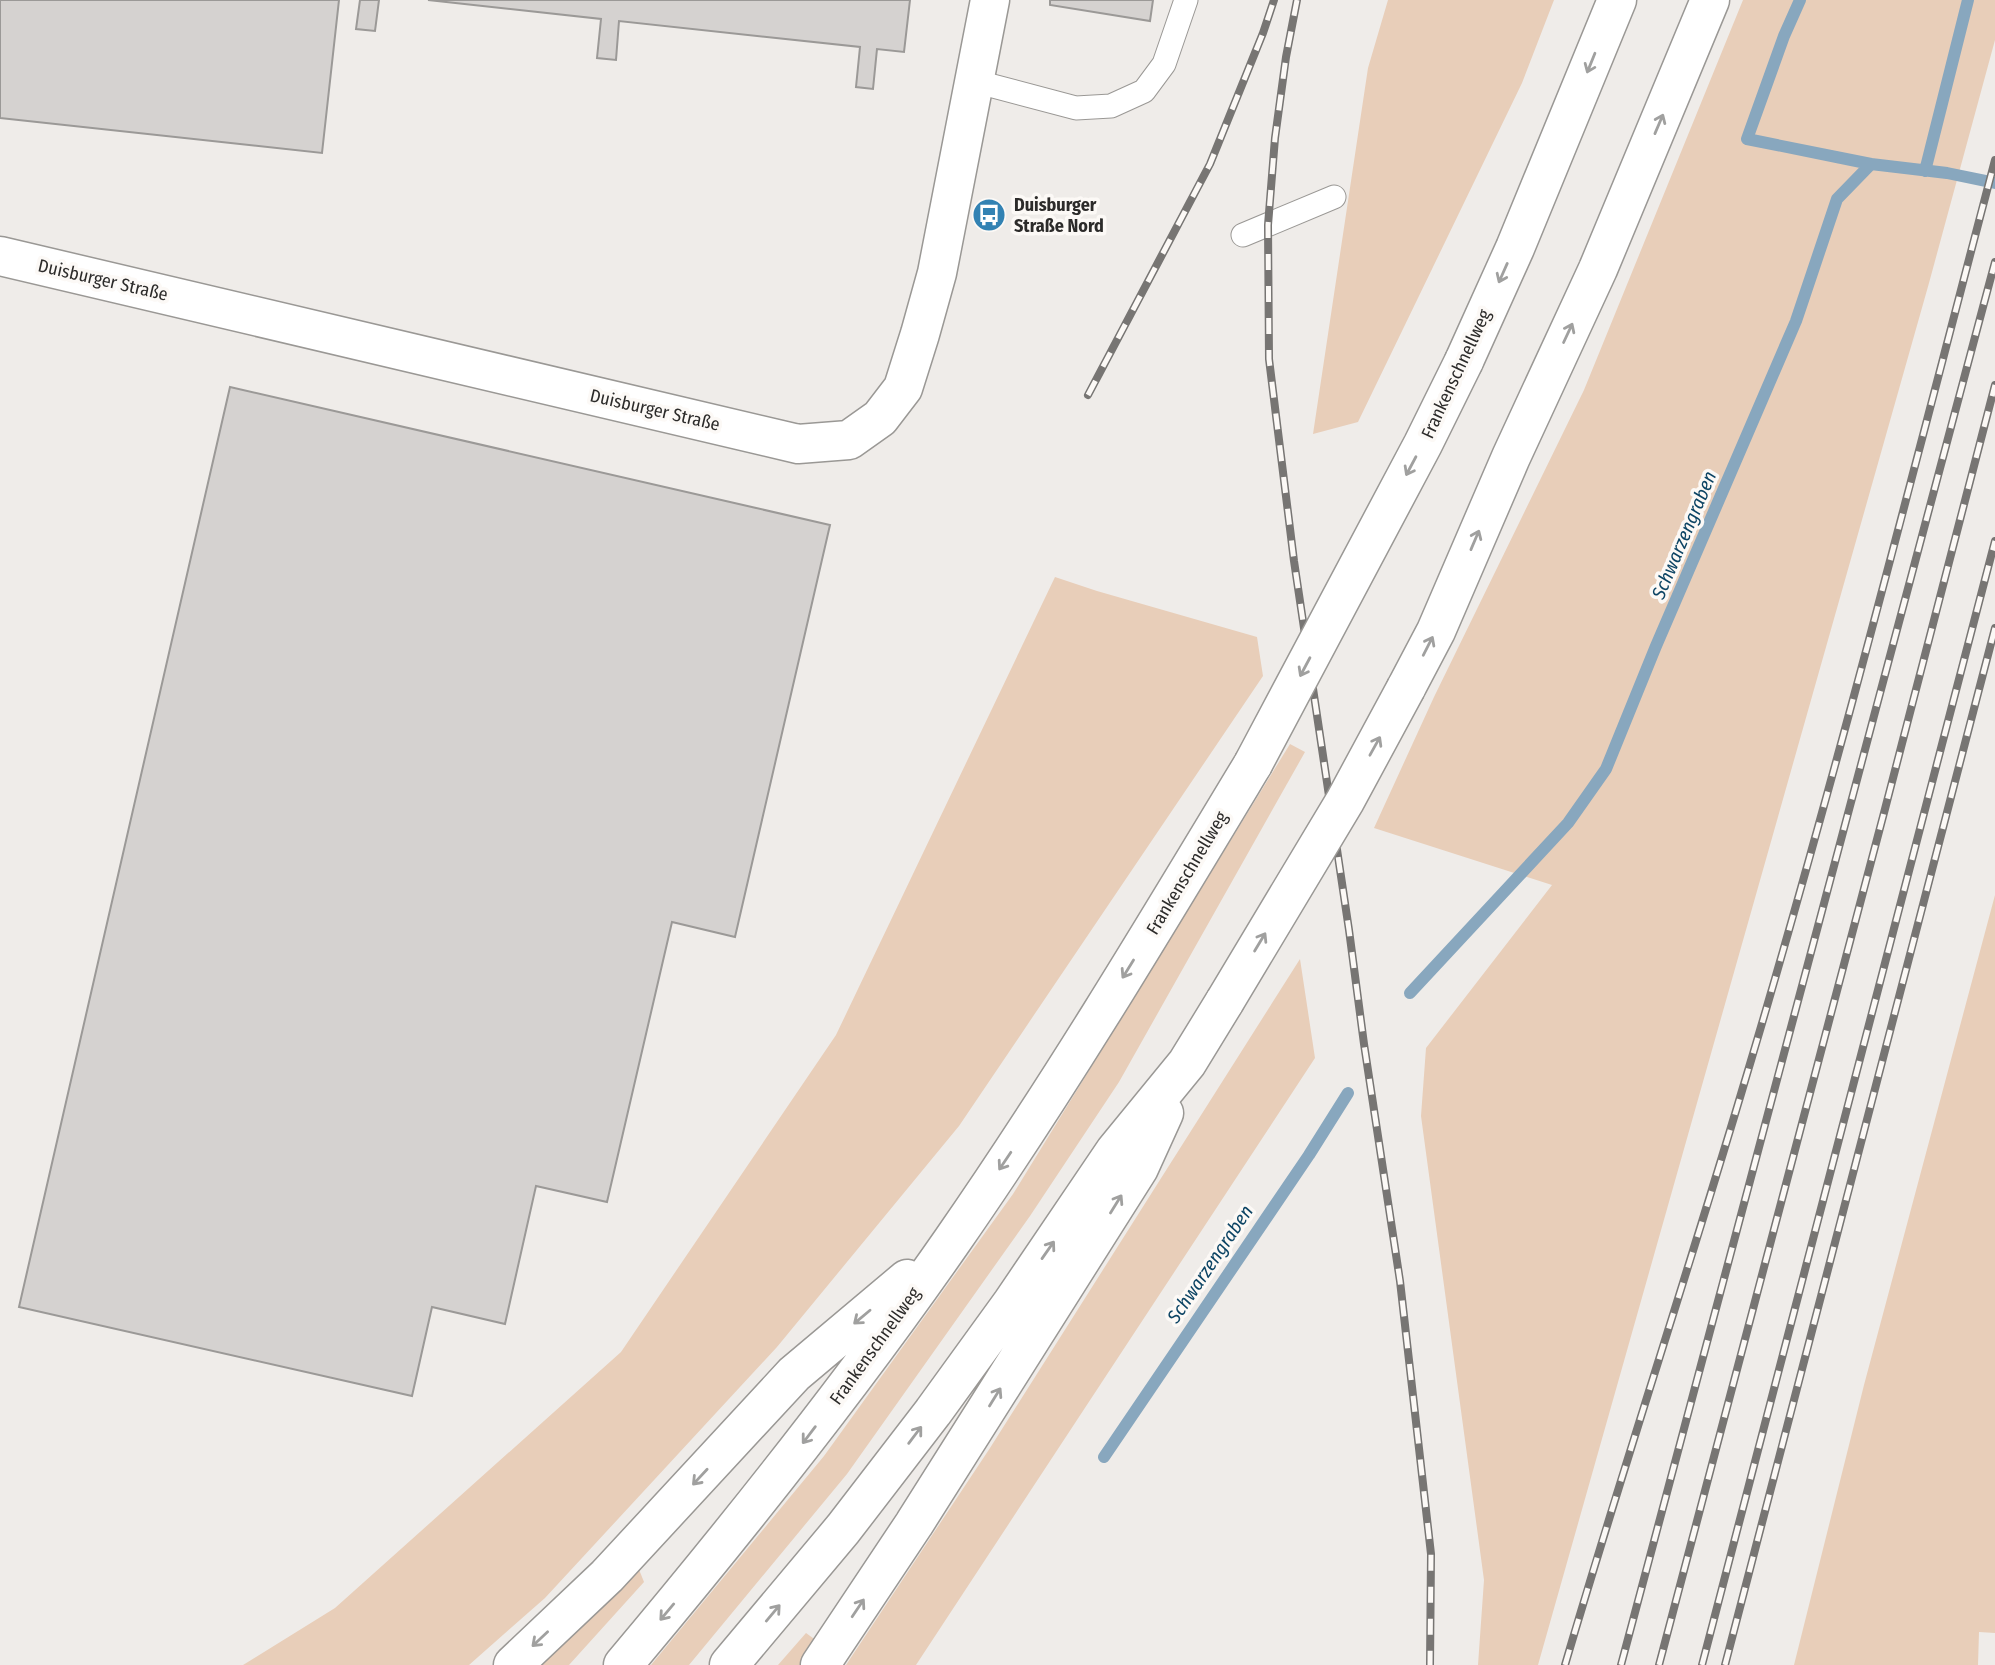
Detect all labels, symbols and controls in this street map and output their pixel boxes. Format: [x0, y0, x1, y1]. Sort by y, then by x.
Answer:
one-way arrow [1584, 52, 1597, 74]
one-way arrow [1653, 114, 1666, 135]
place label: Duisburger Straße Nord [1014, 194, 1104, 237]
bus stop icon: Duisburger Straße Nord [970, 196, 1008, 234]
street label: Duisburger Straße [36, 254, 170, 306]
one-way arrow [1496, 262, 1510, 283]
street label: Frankenschnellweg [1416, 306, 1496, 442]
one-way arrow [1562, 323, 1575, 344]
street label: Duisburger Straße [588, 384, 722, 436]
one-way arrow [1404, 455, 1418, 476]
water label: Schwarzengraben [1646, 467, 1721, 603]
one-way arrow [1469, 530, 1482, 552]
one-way arrow [1421, 636, 1435, 657]
one-way arrow [1298, 657, 1312, 677]
one-way arrow [1369, 736, 1382, 757]
street label: Frankenschnellweg [1142, 807, 1233, 939]
one-way arrow [1254, 933, 1268, 953]
one-way arrow [1121, 959, 1135, 979]
one-way arrow [998, 1150, 1012, 1170]
one-way arrow [1110, 1195, 1124, 1215]
water label: Schwarzengraben [1162, 1201, 1258, 1328]
one-way arrow [1041, 1241, 1055, 1260]
street label: Frankenschnellweg [825, 1283, 925, 1409]
one-way arrow [853, 1309, 871, 1325]
one-way arrow [988, 1388, 1003, 1407]
one-way arrow [802, 1425, 817, 1444]
one-way arrow [908, 1427, 923, 1445]
one-way arrow [692, 1468, 708, 1486]
one-way arrow [851, 1599, 865, 1619]
one-way arrow [659, 1603, 675, 1621]
one-way arrow [765, 1604, 781, 1622]
one-way arrow [532, 1630, 549, 1647]

